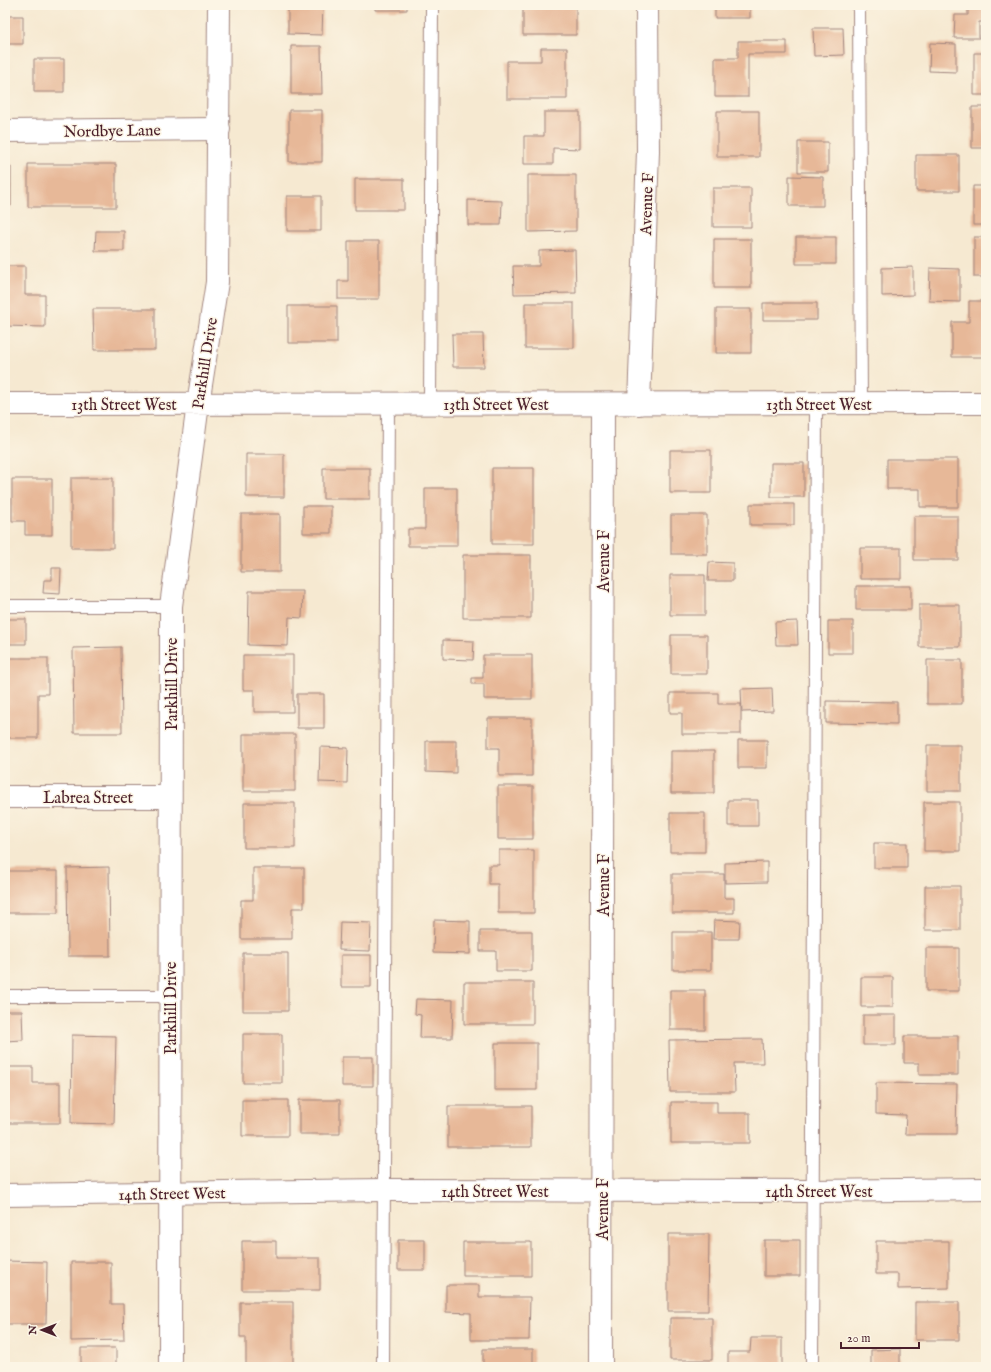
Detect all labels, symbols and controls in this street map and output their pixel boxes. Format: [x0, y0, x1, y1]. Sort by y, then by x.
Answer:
street label: Nordbye Lane [63, 121, 161, 143]
street label: Avenue F [637, 172, 659, 237]
street label: Parkhill Drive [189, 316, 223, 411]
street label: 13th Street West [71, 396, 177, 416]
street label: 13th Street West [443, 396, 549, 416]
street label: 13th Street West [766, 396, 872, 416]
street label: Avenue F [595, 530, 615, 593]
street label: Parkhill Drive [163, 638, 183, 730]
street label: Labrea Street [43, 789, 134, 809]
street label: Avenue F [595, 854, 615, 917]
street label: Parkhill Drive [162, 962, 182, 1054]
street label: Avenue F [594, 1178, 614, 1241]
street label: 14th Street West [441, 1183, 549, 1203]
street label: 14th Street West [765, 1183, 873, 1203]
street label: 14th Street West [118, 1184, 226, 1206]
north arrow [22, 1310, 62, 1350]
scale bar [841, 1324, 919, 1350]
text: N [26, 1325, 40, 1336]
text: 20 m [847, 1331, 870, 1346]

